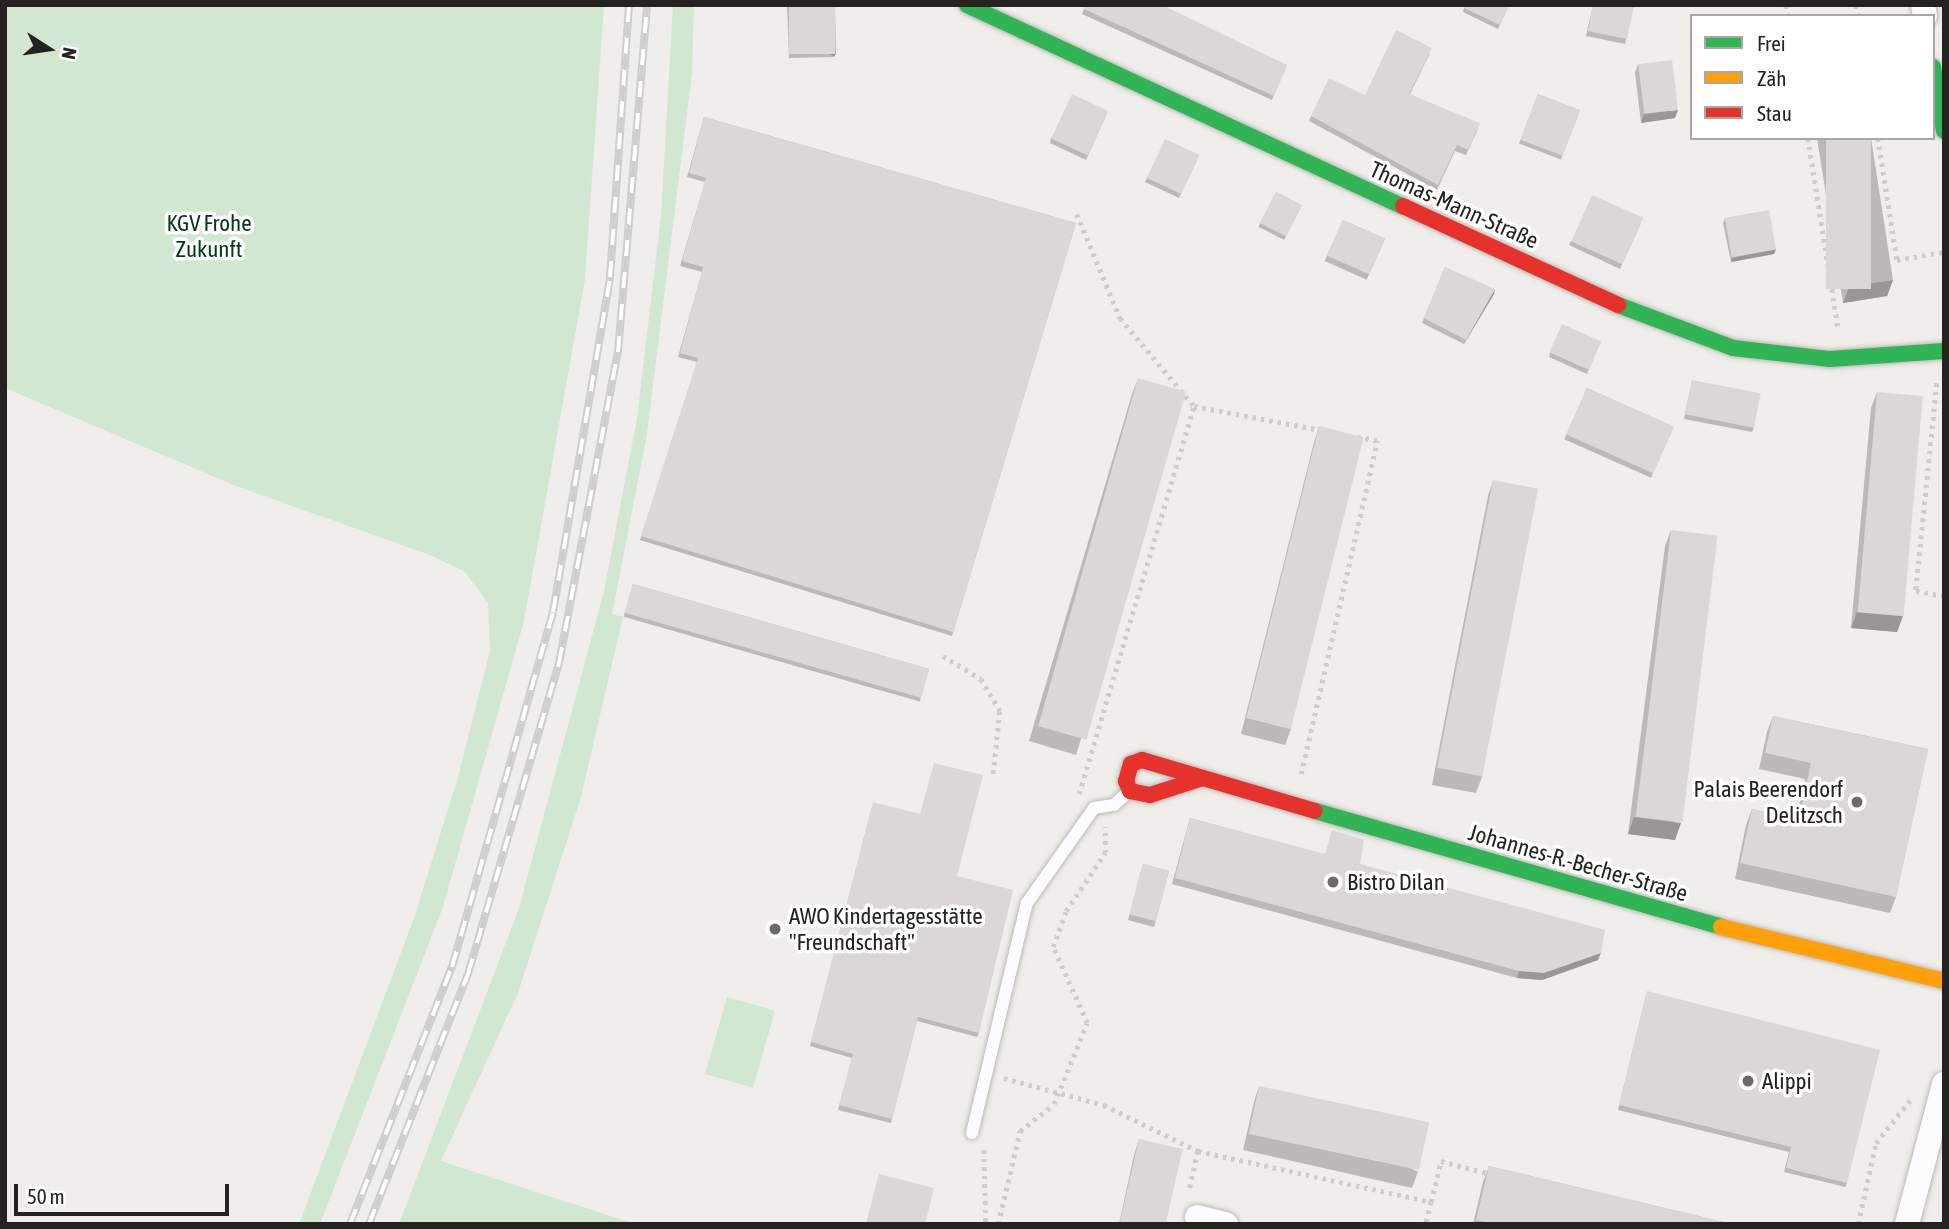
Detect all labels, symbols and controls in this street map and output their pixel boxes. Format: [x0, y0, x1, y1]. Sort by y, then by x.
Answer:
north arrow [14, 14, 84, 84]
legend [1690, 14, 1935, 140]
text: Frei [1757, 31, 1786, 55]
text: N [58, 46, 81, 61]
text: Zäh [1757, 66, 1786, 90]
text: Stau [1757, 101, 1792, 125]
street label: Thomas-Mann-Straße [1366, 155, 1542, 255]
park label: KGV Frohe Zukunft [166, 209, 252, 263]
place label: Palais Beerendorf Delitzsch [1693, 775, 1843, 829]
marker: Palais Beerendorf Delitzsch [1849, 794, 1865, 810]
street label: Johannes-R.-Becher-Straße [1465, 819, 1691, 907]
place label: Bistro Dilan [1347, 868, 1445, 896]
marker: Bistro Dilan [1325, 874, 1341, 890]
place label: AWO Kindertagesstätte "Freundschaft" [789, 902, 983, 956]
marker: AWO Kindertagesstätte "Freundschaft" [767, 921, 783, 937]
place label: Alippi [1762, 1067, 1812, 1095]
marker: Alippi [1740, 1073, 1756, 1089]
scale bar [18, 1170, 233, 1214]
text: 50 m [27, 1184, 65, 1208]

